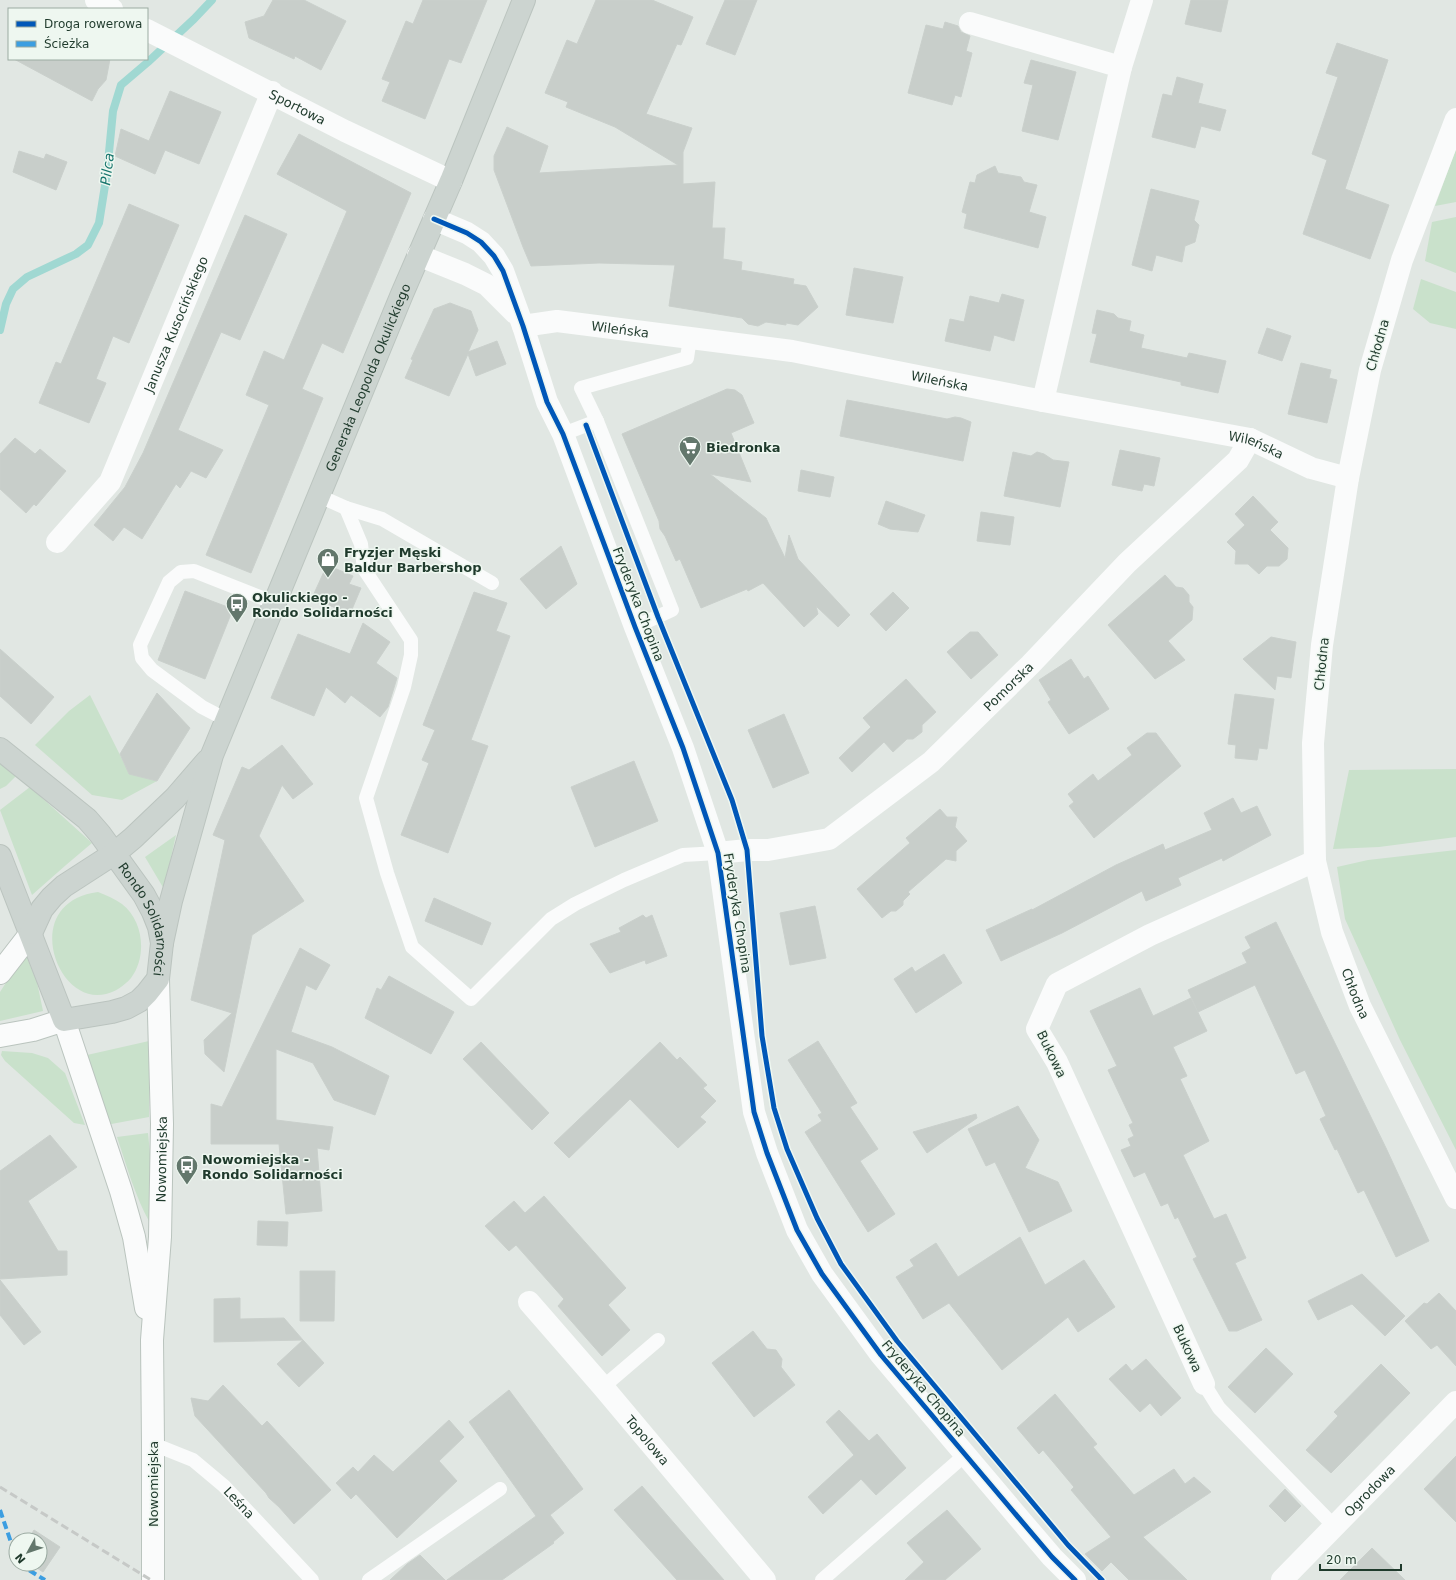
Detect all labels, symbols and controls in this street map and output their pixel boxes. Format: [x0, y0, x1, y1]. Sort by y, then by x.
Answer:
legend [8, 8, 148, 60]
text: Droga rowerowa [44, 17, 142, 31]
text: Ścieżka [44, 36, 89, 51]
street label: Sportowa [266, 87, 328, 128]
water label: Pilca [97, 152, 117, 186]
street label: Janusza Kusocińskiego [141, 254, 211, 396]
street label: Generała Leopolda Okulickiego [323, 281, 414, 474]
street label: Chłodna [1363, 317, 1392, 373]
street label: Wileńska [590, 318, 650, 341]
street label: Wileńska [910, 368, 970, 394]
street label: Wileńska [1227, 428, 1286, 462]
supermarket icon: Biedronka [677, 434, 703, 467]
place label: Biedronka [706, 440, 781, 455]
place label: Fryzjer Męski Baldur Barbershop [344, 545, 482, 575]
street label: Fryderyka Chopina [610, 545, 667, 664]
shop icon: Fryzjer Męski Baldur Barbershop [315, 546, 341, 579]
place label: Okulickiego - Rondo Solidarności [252, 590, 393, 620]
bus stop icon: Okulickiego - Rondo Solidarności [224, 591, 250, 624]
street label: Chłodna [1311, 637, 1332, 691]
street label: Pomorska [981, 659, 1036, 714]
street label: Fryderyka Chopina [721, 852, 754, 974]
street label: Rondo Solidarności [115, 860, 169, 977]
street label: Chłodna [1338, 966, 1372, 1022]
street label: Bukowa [1034, 1028, 1069, 1080]
street label: Nowomiejska [154, 1116, 170, 1203]
place label: Nowomiejska - Rondo Solidarności [202, 1152, 343, 1182]
bus stop icon: Nowomiejska - Rondo Solidarności [174, 1153, 200, 1186]
street label: Bukowa [1170, 1322, 1205, 1374]
street label: Fryderyka Chopina [879, 1337, 968, 1440]
street label: Topolowa [621, 1412, 672, 1468]
street label: Nowomiejska [146, 1441, 161, 1527]
street label: Ogrodowa [1341, 1462, 1398, 1520]
street label: Leśna [221, 1484, 257, 1522]
north arrow [8, 1532, 48, 1572]
scale bar [1320, 1546, 1401, 1572]
text: N [13, 1550, 29, 1566]
text: 20 m [1326, 1553, 1357, 1567]

